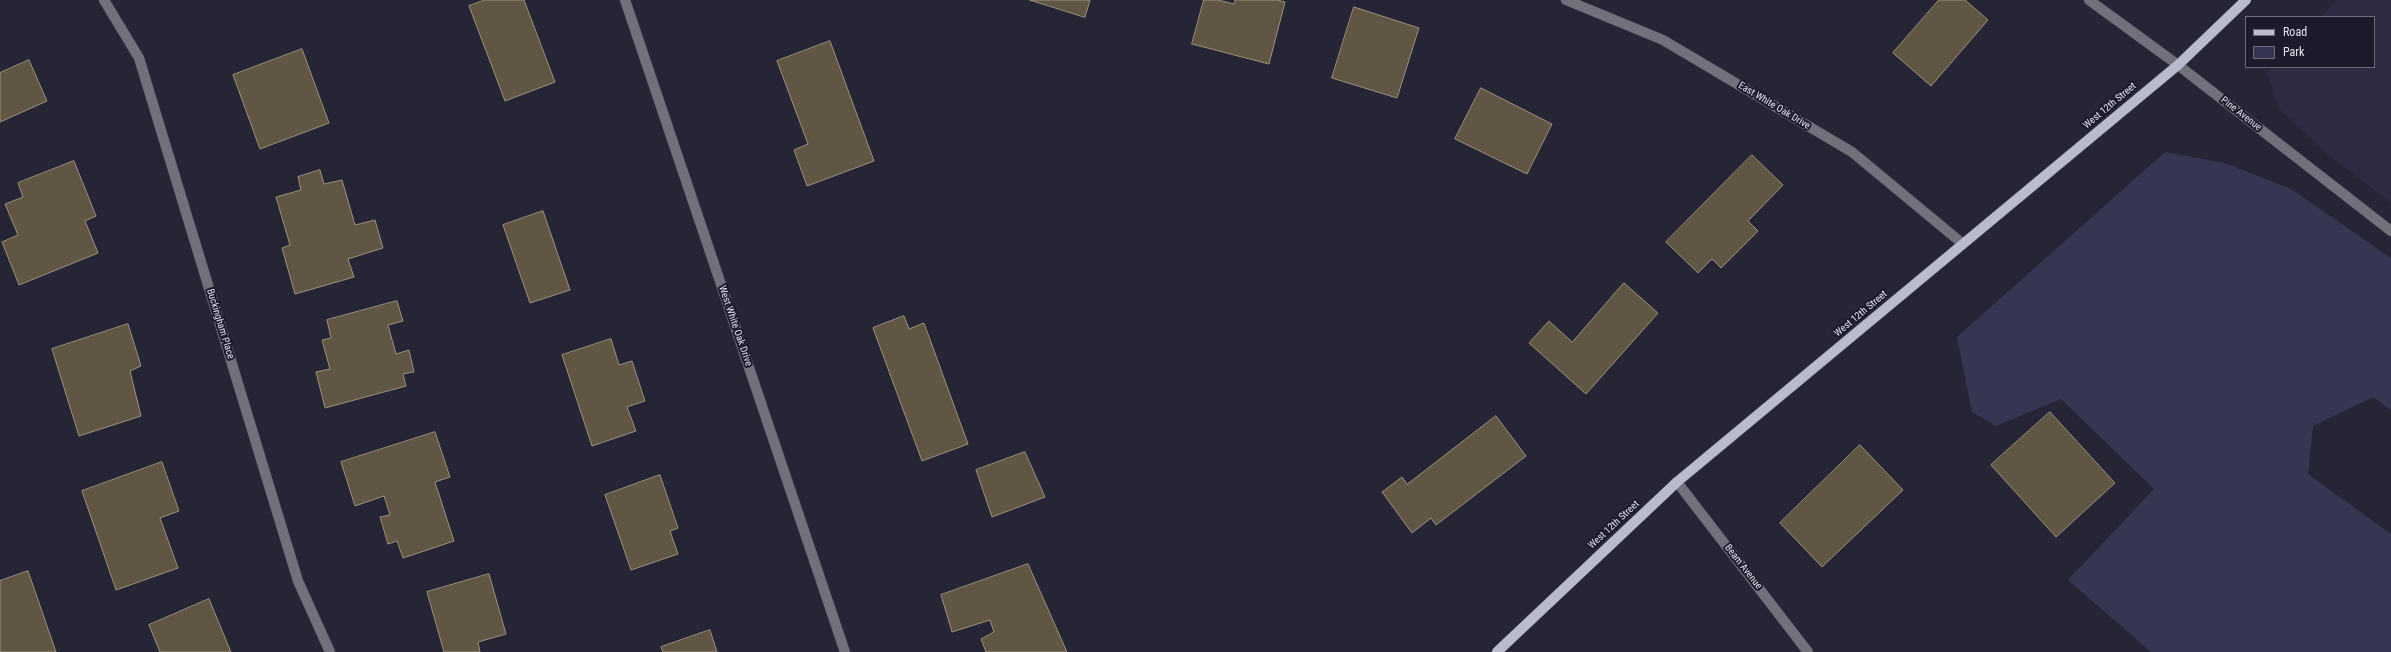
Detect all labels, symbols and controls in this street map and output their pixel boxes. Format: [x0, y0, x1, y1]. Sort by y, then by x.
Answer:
legend [2245, 16, 2375, 68]
text: Road [2283, 25, 2307, 39]
text: Park [2283, 45, 2304, 59]
street label: East White Oak Drive [1736, 80, 1812, 132]
street label: West 12th Street [2081, 80, 2139, 132]
street label: Pine Avenue [2218, 94, 2264, 134]
street label: West White Oak Drive [716, 284, 754, 368]
street label: Buckingham Place [204, 287, 236, 361]
street label: West 12th Street [1832, 288, 1890, 340]
street label: West 12th Street [1586, 498, 1642, 552]
street label: Beam Avenue [1722, 542, 1764, 592]

